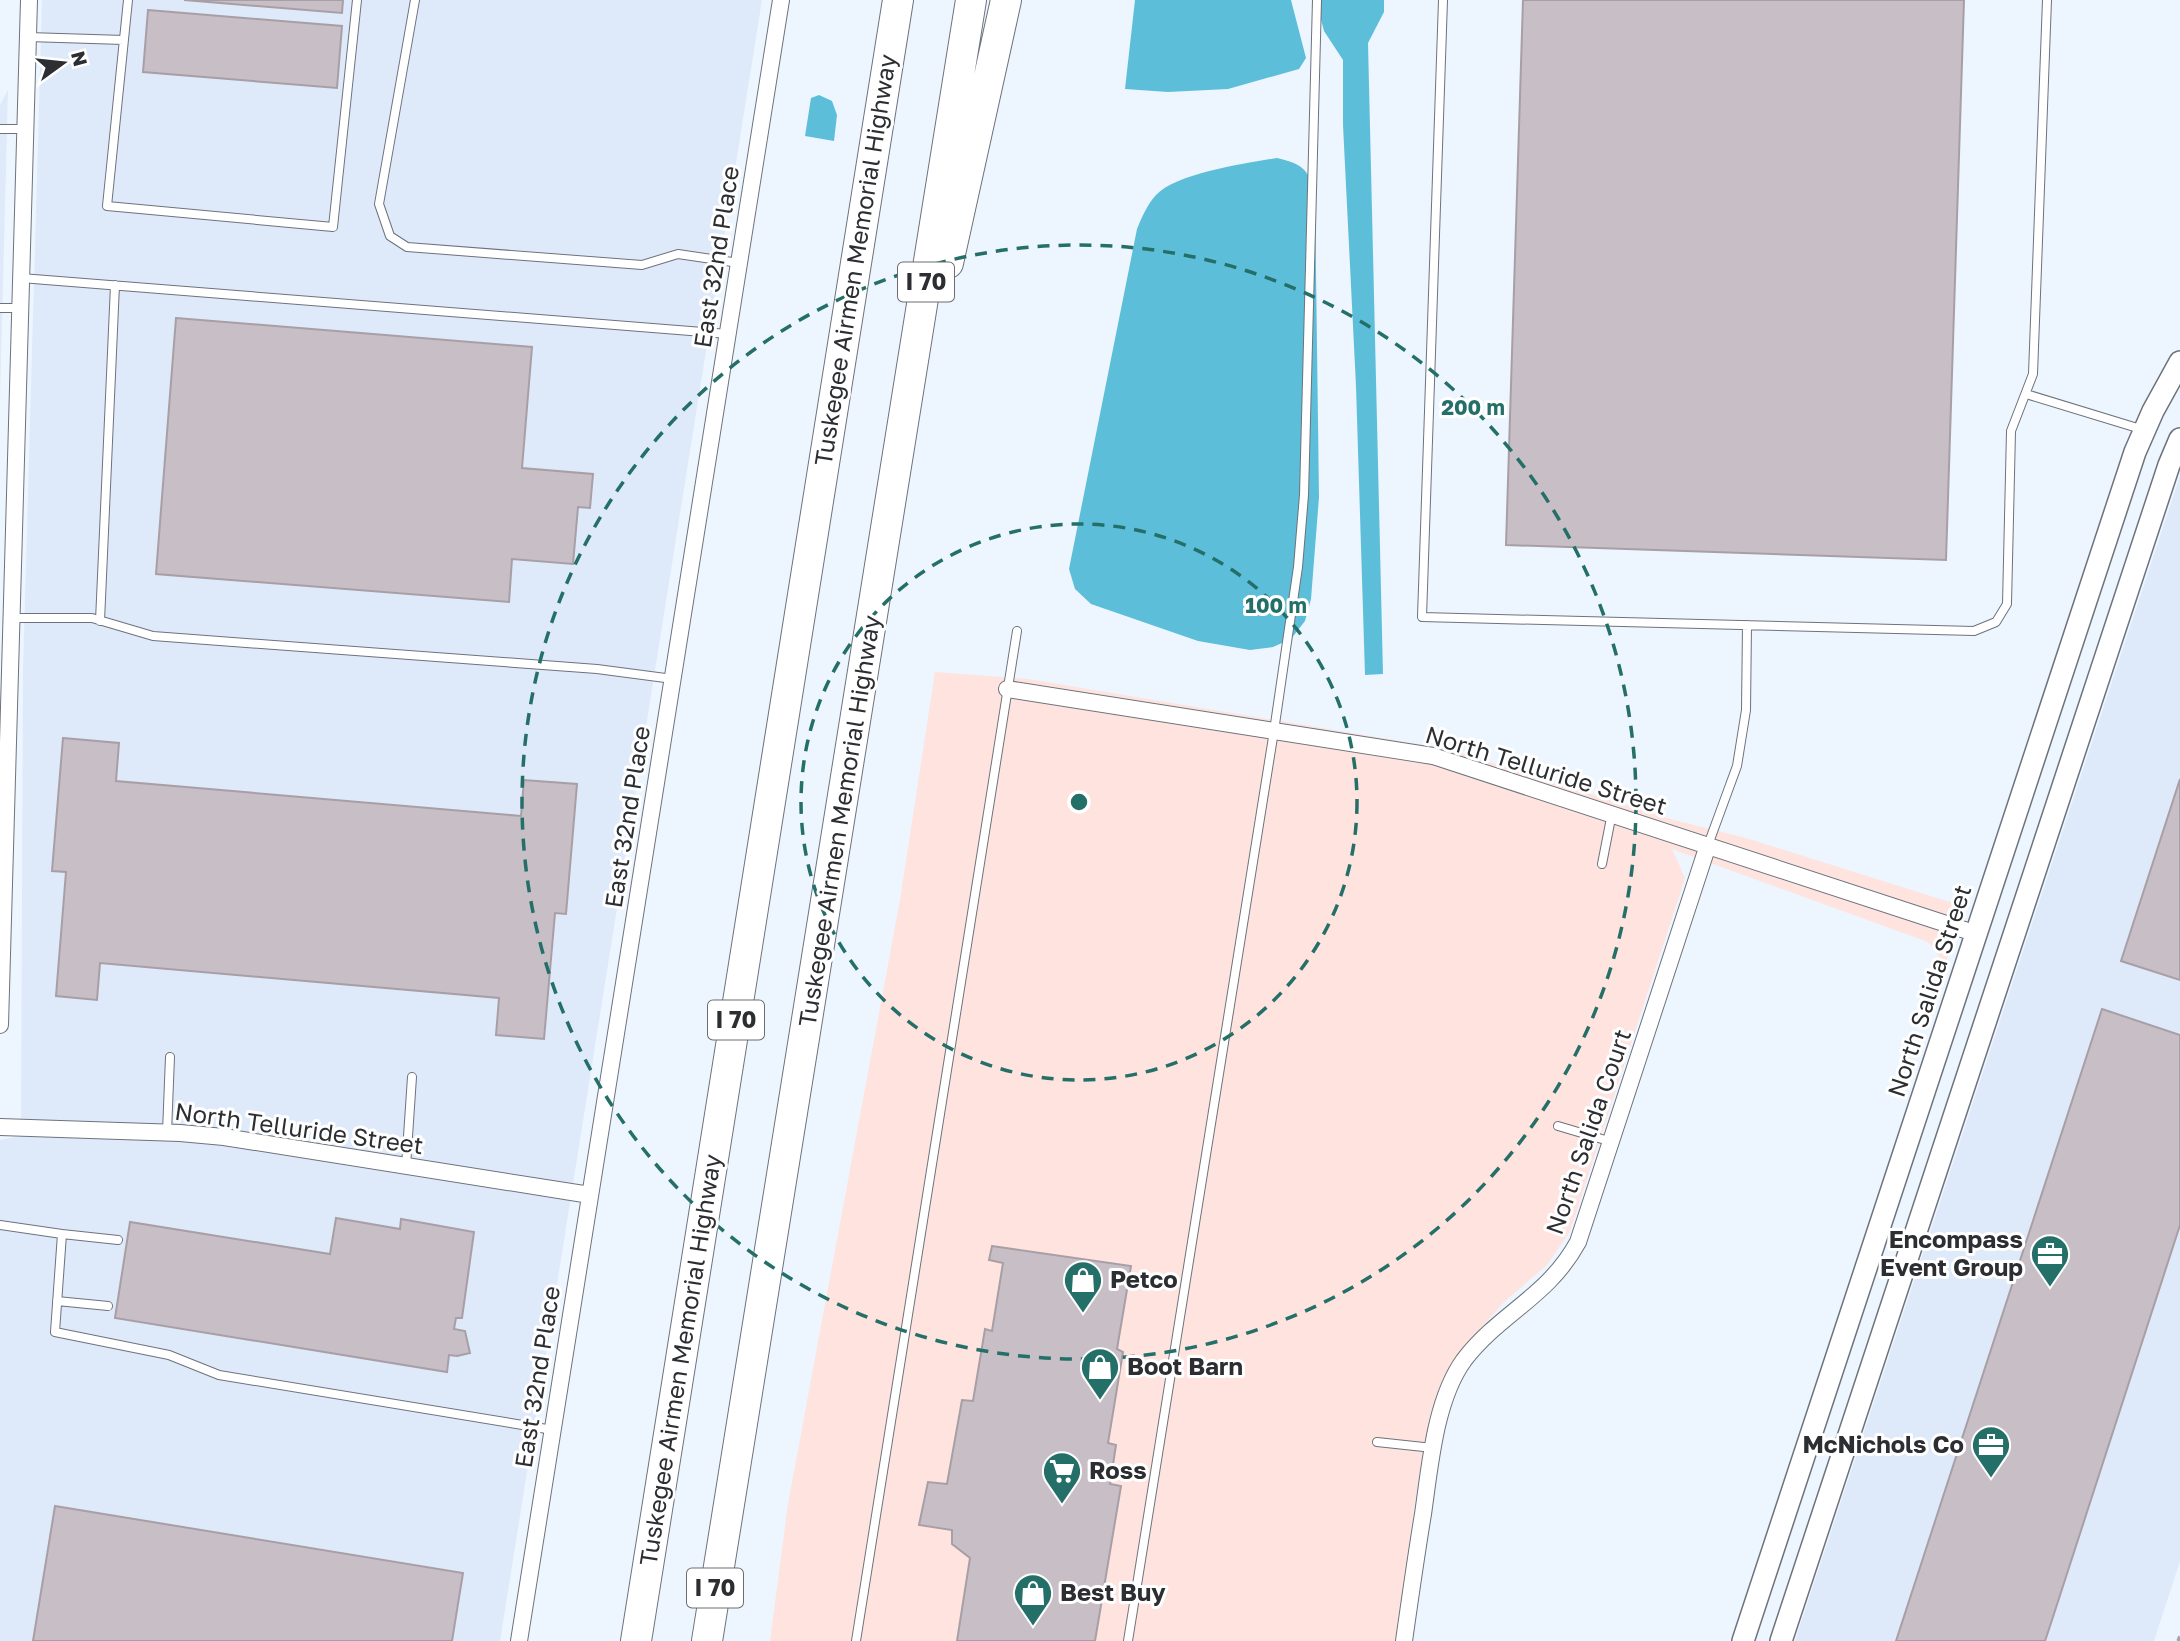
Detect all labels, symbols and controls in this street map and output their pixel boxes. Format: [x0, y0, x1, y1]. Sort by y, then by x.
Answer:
north arrow [28, 28, 98, 98]
text: N [67, 49, 93, 68]
street label: Tuskegee Airmen Memorial Highway [808, 52, 901, 467]
street label: East 32nd Place [687, 164, 744, 350]
road number: I 70 [898, 262, 954, 302]
text: 200 m [1441, 394, 1505, 420]
text: 100 m [1245, 592, 1307, 618]
street label: Tuskegee Airmen Memorial Highway [792, 613, 885, 1028]
street label: North Telluride Street [1422, 719, 1671, 820]
street label: East 32nd Place [598, 724, 655, 910]
centre of rings [1067, 790, 1091, 814]
street label: North Salida Street [1881, 881, 1977, 1100]
road number: I 70 [708, 1001, 764, 1040]
street label: North Salida Court [1539, 1025, 1636, 1238]
street label: North Telluride Street [173, 1096, 425, 1159]
street label: Tuskegee Airmen Memorial Highway [633, 1152, 726, 1567]
place label: Encompass Event Group [1880, 1224, 2023, 1281]
office icon: Encompass Event Group [2029, 1233, 2071, 1288]
shop icon: Petco [1062, 1259, 1104, 1314]
place label: Petco [1110, 1264, 1178, 1293]
street label: East 32nd Place [508, 1284, 565, 1470]
shop icon: Boot Barn [1079, 1346, 1121, 1401]
place label: Boot Barn [1127, 1351, 1243, 1380]
office icon: McNichols Co [1970, 1424, 2012, 1479]
place label: McNichols Co [1802, 1429, 1964, 1458]
supermarket icon: Ross [1041, 1450, 1083, 1505]
place label: Ross [1089, 1455, 1147, 1484]
road number: I 70 [687, 1568, 743, 1608]
shop icon: Best Buy [1012, 1572, 1054, 1627]
place label: Best Buy [1060, 1577, 1166, 1606]

